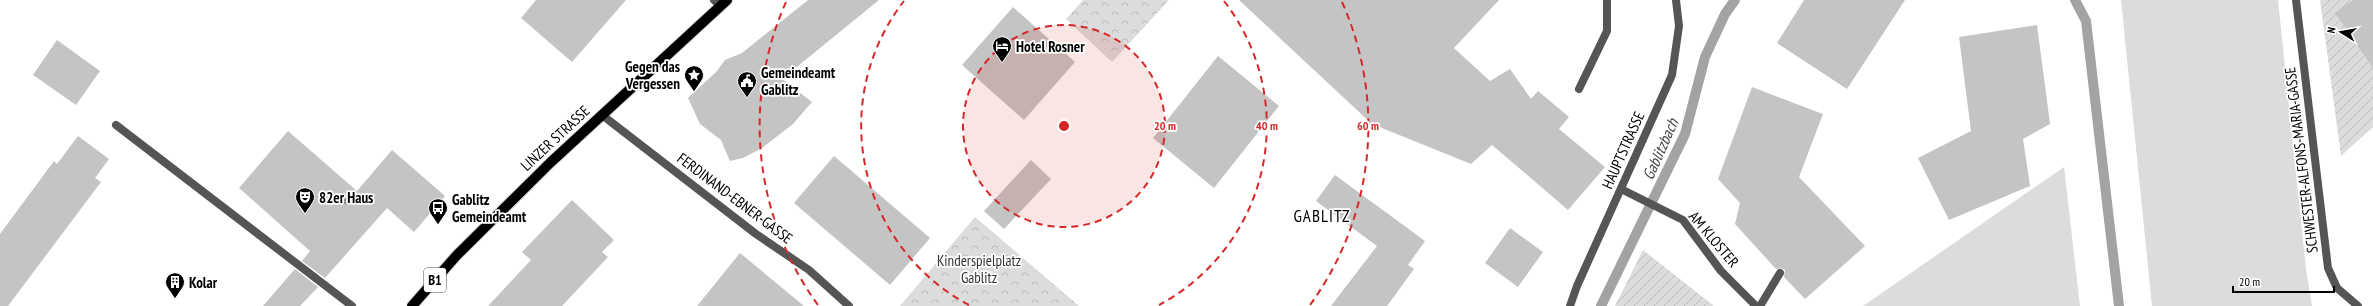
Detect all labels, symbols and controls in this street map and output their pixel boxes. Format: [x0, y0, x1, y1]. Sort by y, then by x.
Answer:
north arrow [2321, 12, 2361, 52]
text: N [2324, 26, 2339, 34]
hotel icon: Hotel Rosner [991, 35, 1013, 63]
place label: Hotel Rosner [1016, 37, 1085, 56]
place label: Gegen das Vergessen [625, 57, 680, 93]
place label: Gemeindeamt Gablitz [761, 63, 836, 99]
place icon: Gegen das Vergessen [683, 64, 705, 92]
street label: SCHWESTER-ALFONS-MARIA-GASSE [2280, 66, 2322, 254]
public building icon: Gemeindeamt Gablitz [736, 70, 758, 98]
street label: LINZER STRASSE [517, 101, 593, 175]
street label: HAUPTSTRASSE [1598, 108, 1648, 192]
water label: Gablitzbach [1638, 115, 1683, 183]
text: 20 m [1154, 118, 1176, 133]
text: 40 m [1256, 118, 1278, 133]
text: 60 m [1357, 118, 1379, 133]
centre of rings [1057, 119, 1071, 133]
street label: FERDINAND-EBNER-GASSE [674, 148, 796, 248]
theatre icon: 82er Haus [294, 186, 316, 214]
place label: 82er Haus [319, 188, 373, 207]
place label: Gablitz Gemeindeamt [452, 190, 527, 226]
bus stop icon: Gablitz Gemeindeamt [427, 197, 449, 225]
district label: GABLITZ [1294, 205, 1351, 227]
street label: AM KLOSTER [1685, 207, 1743, 271]
park label: Kinderspielplatz Gablitz [937, 251, 1021, 287]
road number: B1 [424, 268, 446, 292]
scale bar [2233, 268, 2334, 294]
building icon: Kolar [164, 271, 186, 299]
place label: Kolar [189, 273, 218, 292]
text: 20 m [2239, 274, 2260, 289]

